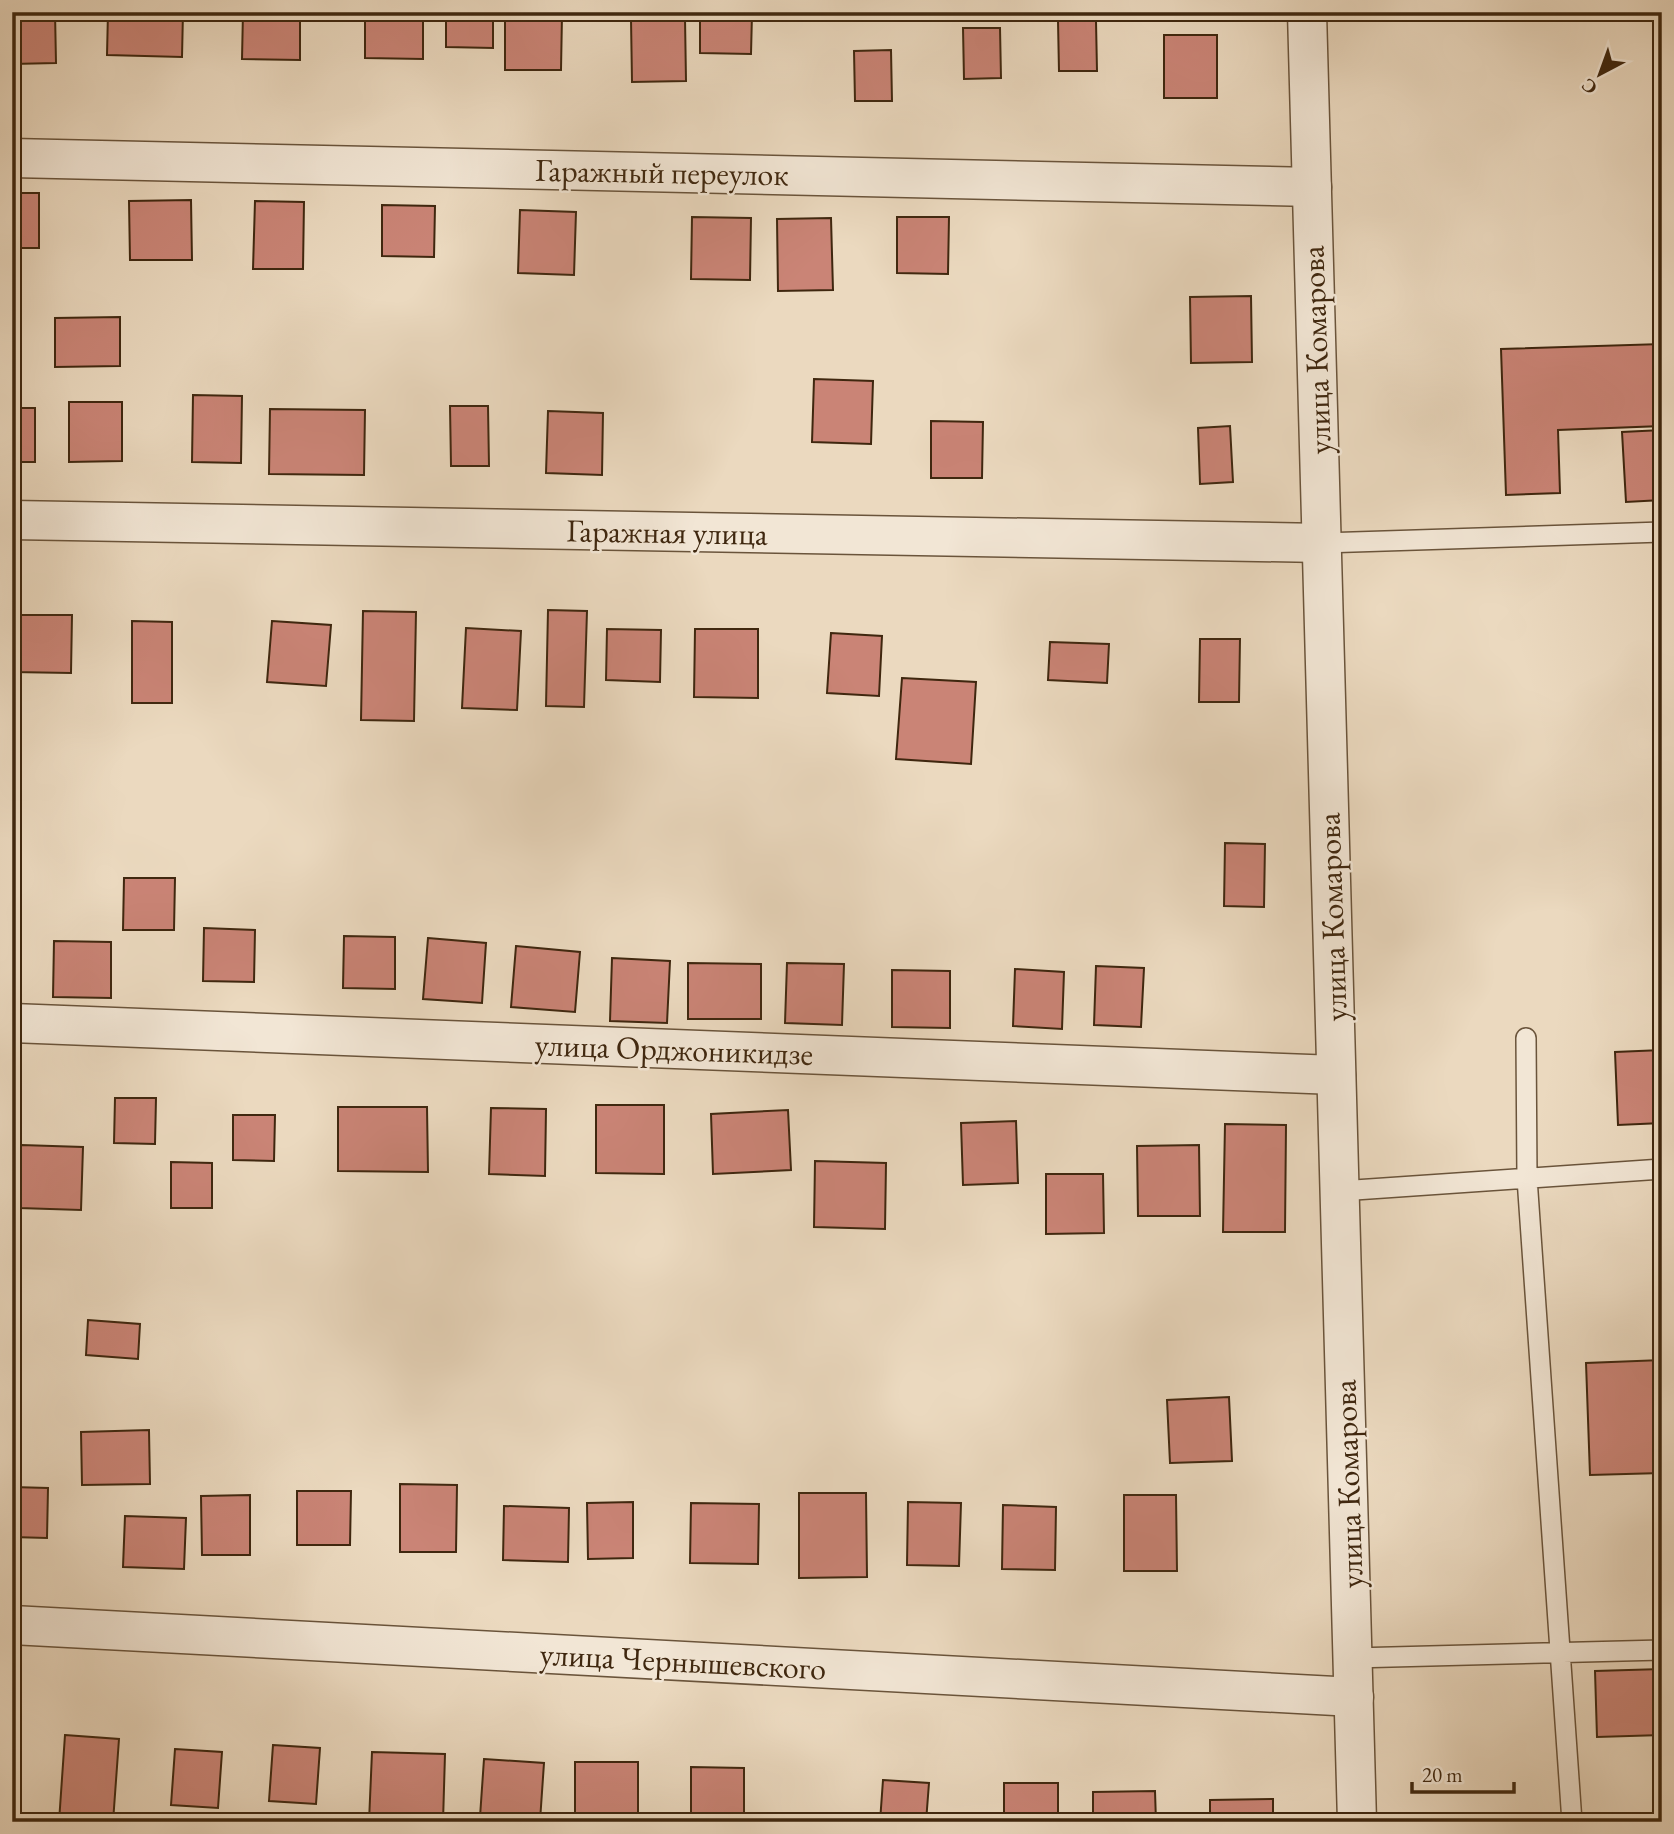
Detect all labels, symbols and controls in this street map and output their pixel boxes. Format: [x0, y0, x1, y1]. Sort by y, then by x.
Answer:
north arrow [1566, 38, 1636, 108]
text: С [1576, 73, 1602, 100]
street label: Гаражный переулок [535, 149, 789, 195]
street label: улица Комарова [1291, 245, 1341, 455]
street label: Гаражная улица [566, 509, 768, 555]
street label: улица Комарова [1307, 812, 1357, 1022]
street label: улица Орджоникидзе [534, 1023, 814, 1075]
street label: улица Комарова [1323, 1379, 1373, 1589]
street label: улица Чернышевского [539, 1633, 827, 1689]
scale bar [1412, 1750, 1513, 1794]
text: 20 m [1422, 1761, 1463, 1788]

